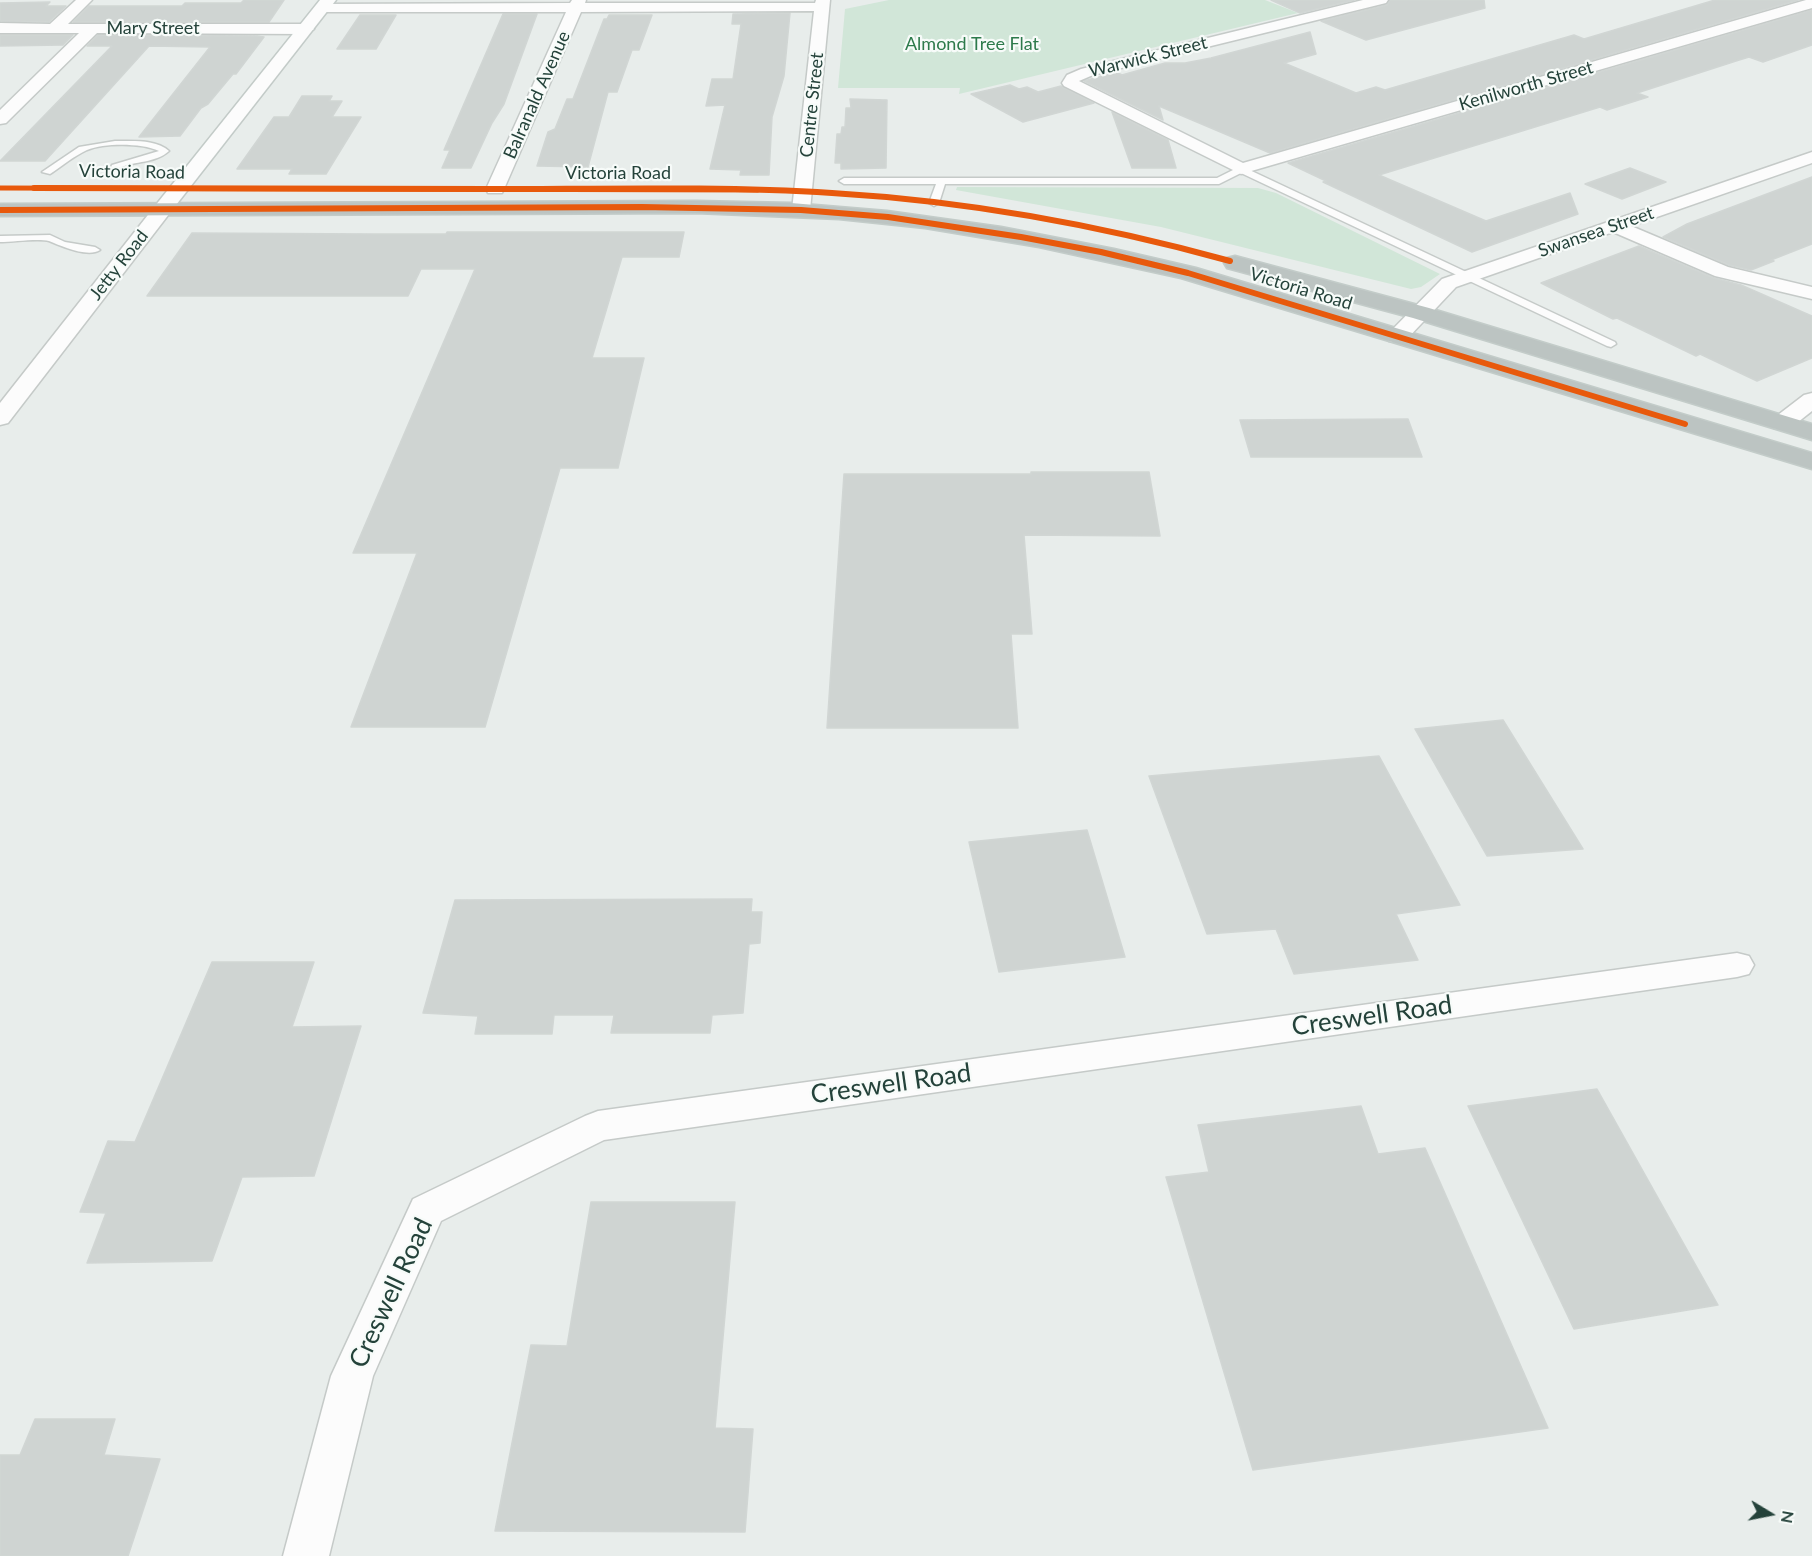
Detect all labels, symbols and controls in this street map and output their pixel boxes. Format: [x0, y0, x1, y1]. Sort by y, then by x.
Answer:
street label: Mary Street [106, 17, 200, 39]
street label: Balranald Avenue [499, 28, 575, 162]
street label: Warwick Street [1087, 32, 1209, 82]
park label: Almond Tree Flat [905, 33, 1039, 55]
street label: Centre Street [796, 51, 828, 159]
street label: Kenilworth Street [1456, 57, 1596, 115]
street label: Victoria Road [79, 160, 185, 184]
street label: Victoria Road [565, 162, 671, 184]
street label: Swansea Street [1535, 202, 1657, 262]
street label: Jetty Road [85, 226, 153, 304]
street label: Victoria Road [1247, 263, 1355, 315]
street label: Creswell Road [1290, 989, 1454, 1043]
street label: Creswell Road [809, 1057, 973, 1111]
street label: Creswell Road [343, 1213, 439, 1373]
north arrow [1740, 1484, 1800, 1544]
text: N [1778, 1509, 1799, 1525]

